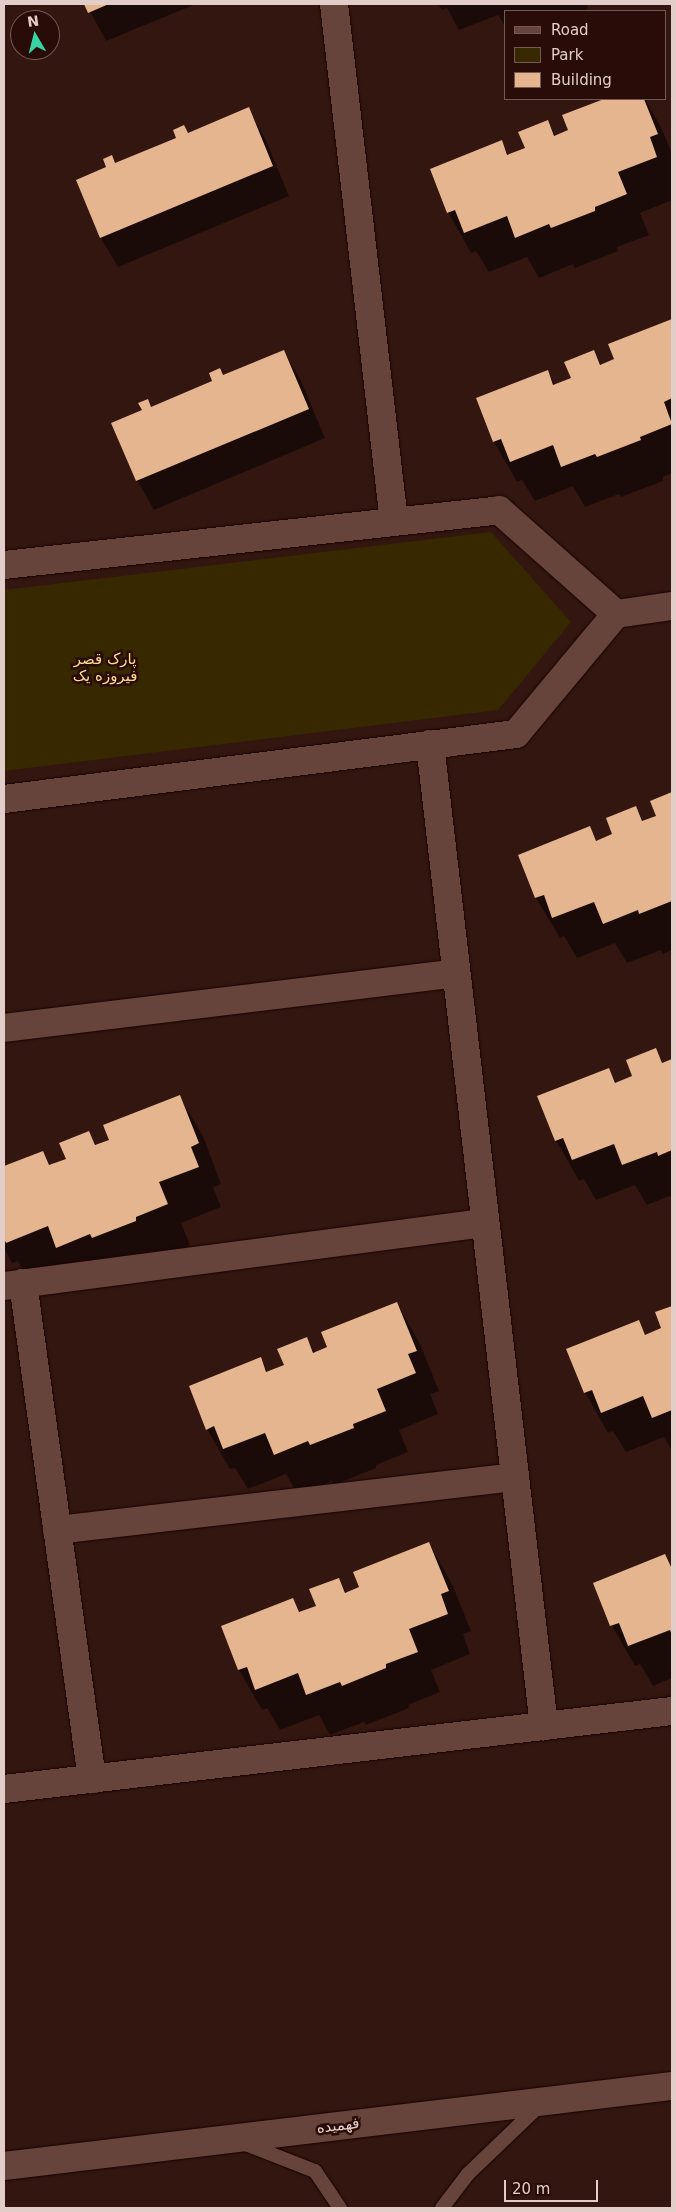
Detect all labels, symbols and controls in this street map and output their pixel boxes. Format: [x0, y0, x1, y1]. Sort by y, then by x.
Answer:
north arrow [10, 10, 60, 60]
legend [503, 10, 666, 100]
text: N [26, 12, 40, 30]
text: Road [551, 21, 589, 39]
text: Park [551, 46, 583, 64]
text: Building [551, 71, 612, 89]
park label: پارک قصر فیروزه یک [73, 650, 137, 685]
street label: فهمیده [316, 2114, 360, 2138]
scale bar [506, 2170, 600, 2202]
text: 20 m [512, 2180, 550, 2198]

